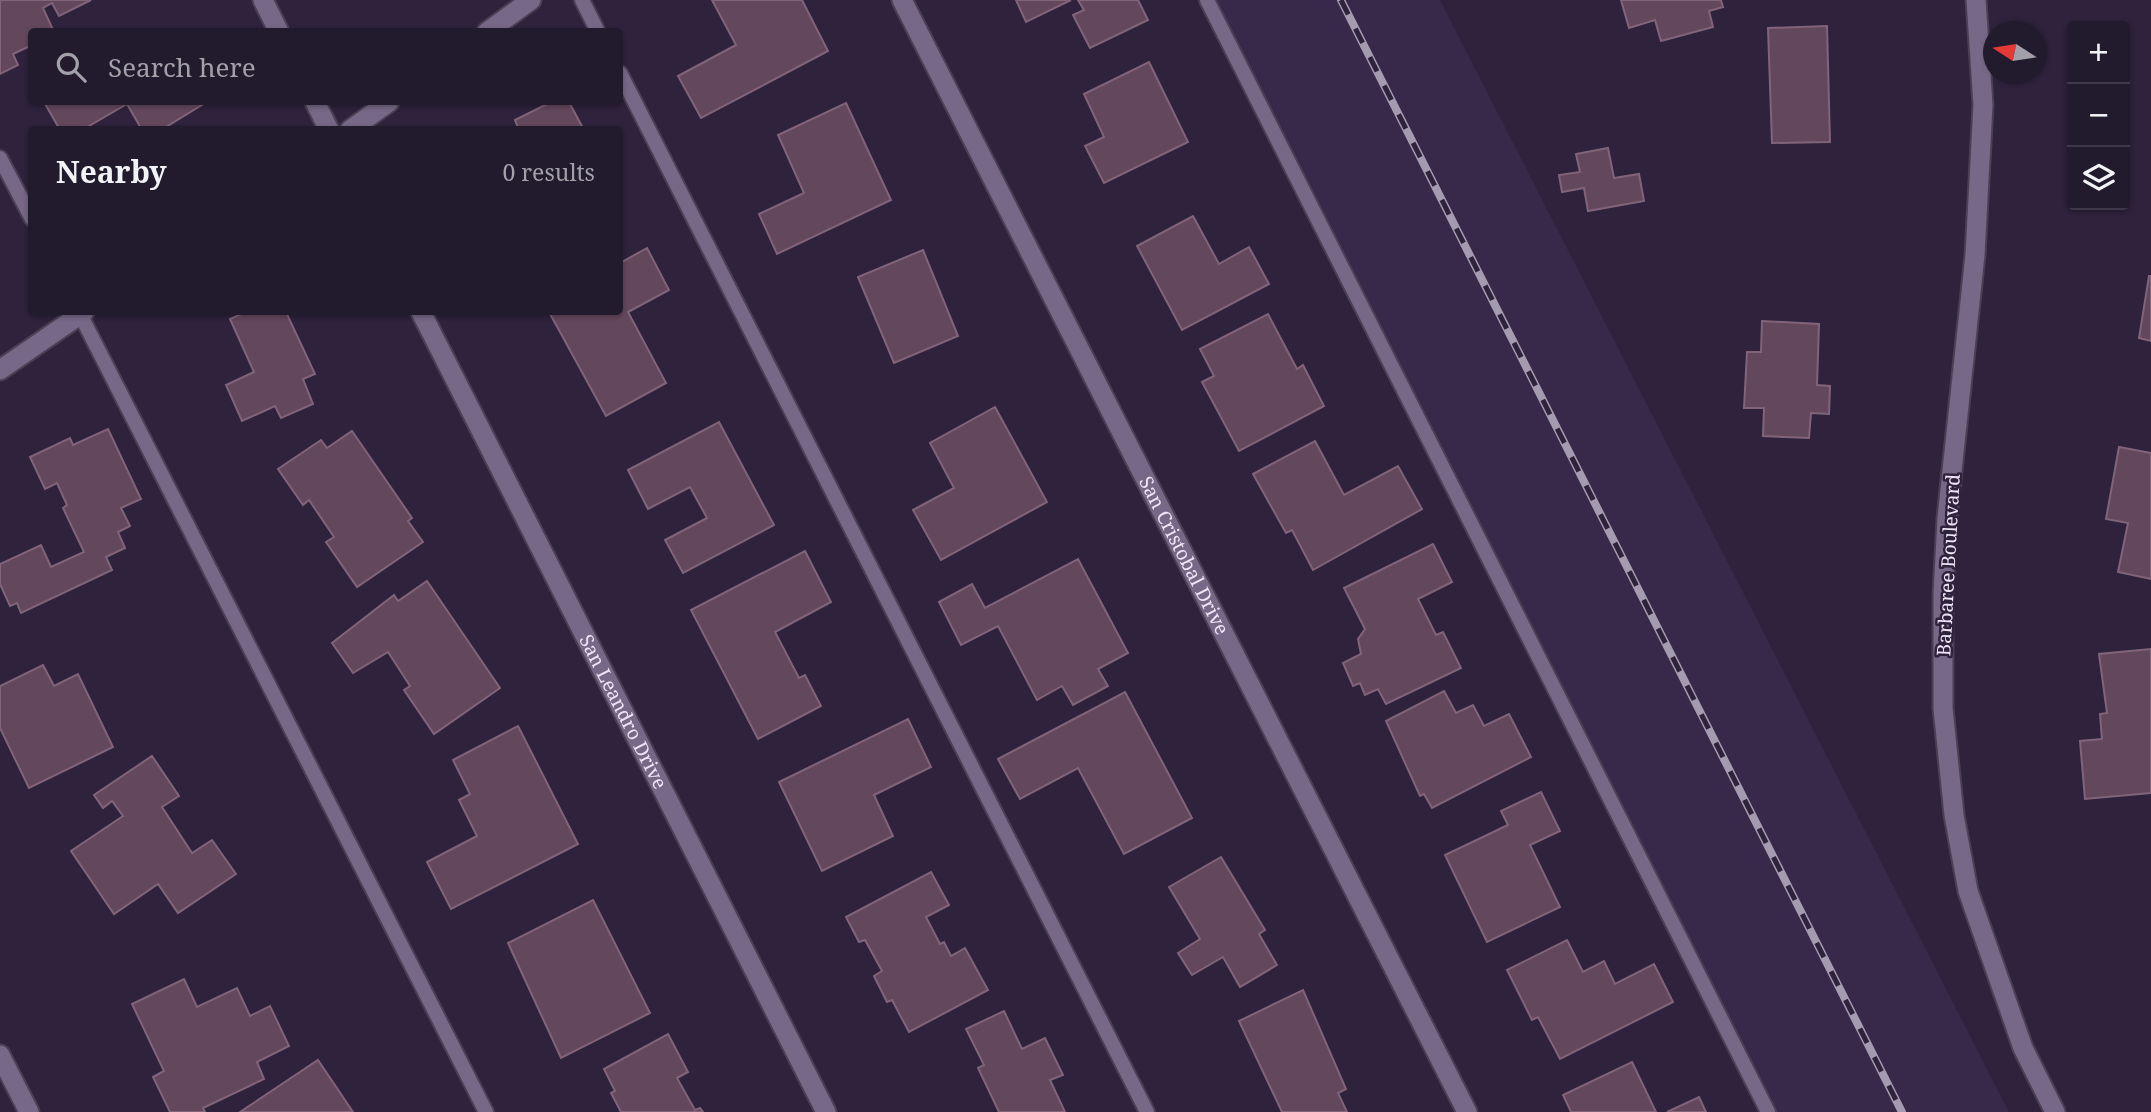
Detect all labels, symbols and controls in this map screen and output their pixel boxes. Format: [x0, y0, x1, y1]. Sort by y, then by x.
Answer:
north arrow [1983, 21, 2046, 84]
map controls [2067, 21, 2130, 210]
button: + [2067, 21, 2130, 84]
search box [28, 28, 623, 105]
icon: search [52, 48, 90, 86]
text: Search here [108, 49, 256, 85]
button: − [2067, 84, 2130, 147]
button: layers [2067, 147, 2130, 210]
text: Nearby [56, 151, 167, 192]
text: 0 results [502, 156, 595, 188]
street label: San Cristobal Drive [1133, 472, 1235, 639]
street label: Barbaree Boulevard [1930, 473, 1966, 657]
street label: San Leandro Drive [573, 630, 673, 793]

